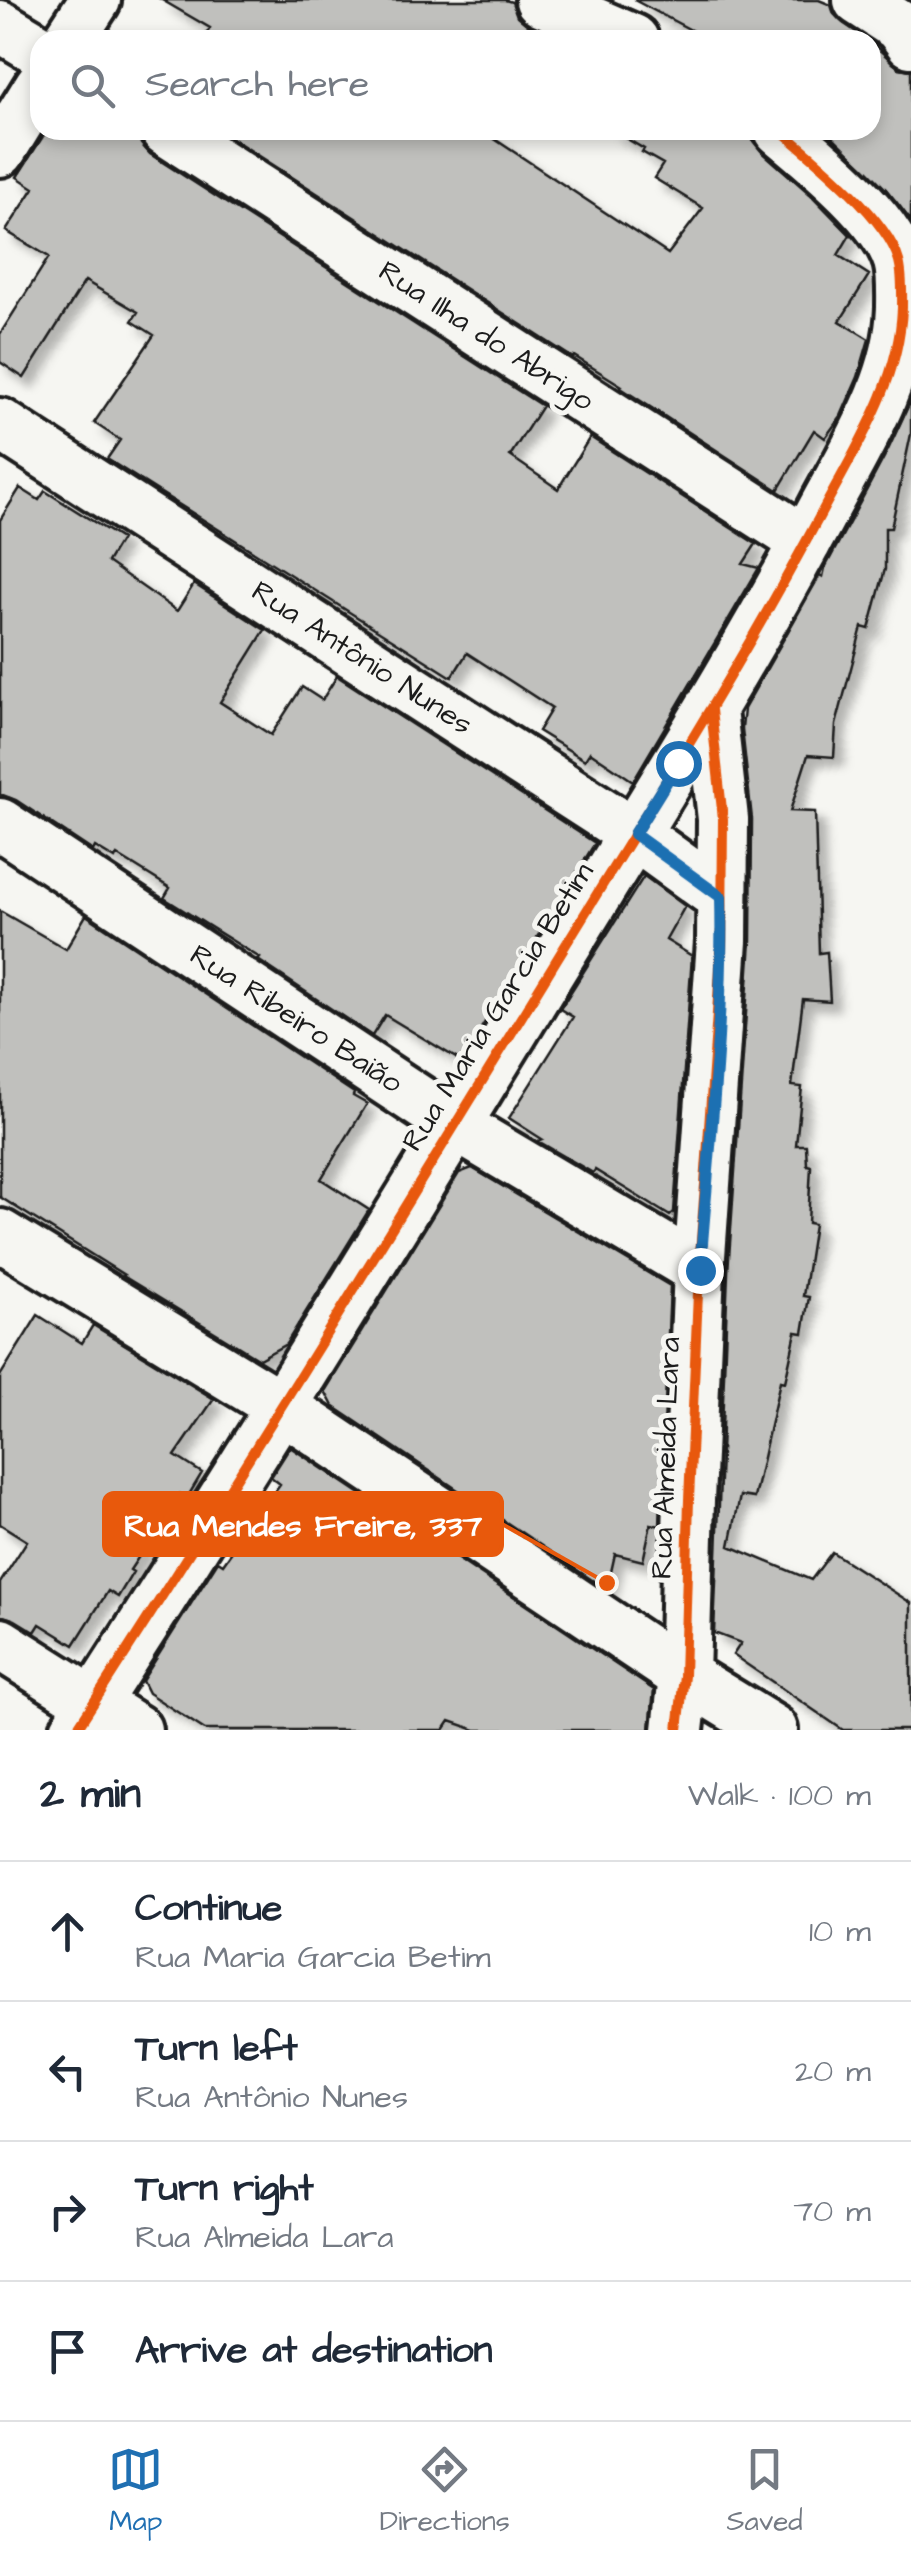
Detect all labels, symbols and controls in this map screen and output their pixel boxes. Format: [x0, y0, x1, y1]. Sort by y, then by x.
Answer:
search box [30, 30, 881, 140]
icon: search [65, 58, 120, 113]
text: Search here [145, 59, 369, 111]
street label: Rua Ilha do Abrigo [370, 251, 602, 422]
street label: Rua Antônio Nunes [243, 571, 481, 745]
route start [656, 741, 702, 787]
street label: Rua Maria Garcia Betim [392, 854, 604, 1159]
street label: Rua Ribeiro Baião [181, 934, 411, 1104]
route end [678, 1248, 724, 1294]
street label: Rua Almeida Lara [641, 1336, 691, 1580]
callout: Rua Mendes Freire, 337 [104, 1493, 502, 1555]
text: Rua Mendes Freire, 337 [124, 1504, 482, 1549]
text: 2 min [40, 1766, 141, 1824]
text: Walk · 100 m [688, 1773, 871, 1818]
text: Continue [135, 1883, 282, 1935]
icon: ahead [40, 1904, 95, 1959]
text: 10 m [809, 1909, 871, 1954]
text: Rua Maria Garcia Betim [135, 1935, 491, 1980]
text: Turn left [135, 2023, 298, 2075]
icon: left [40, 2044, 95, 2099]
text: 20 m [795, 2049, 871, 2094]
text: Rua Antônio Nunes [135, 2075, 408, 2120]
text: Turn right [135, 2163, 314, 2215]
icon: right [40, 2184, 95, 2239]
text: 70 m [793, 2189, 871, 2234]
text: Rua Almeida Lara [135, 2215, 394, 2260]
icon: arrive [40, 2324, 95, 2379]
text: Arrive at destination [135, 2325, 492, 2377]
tab: Map [108, 2442, 163, 2541]
tab: Directions [380, 2442, 510, 2541]
tab: Saved [726, 2442, 803, 2541]

